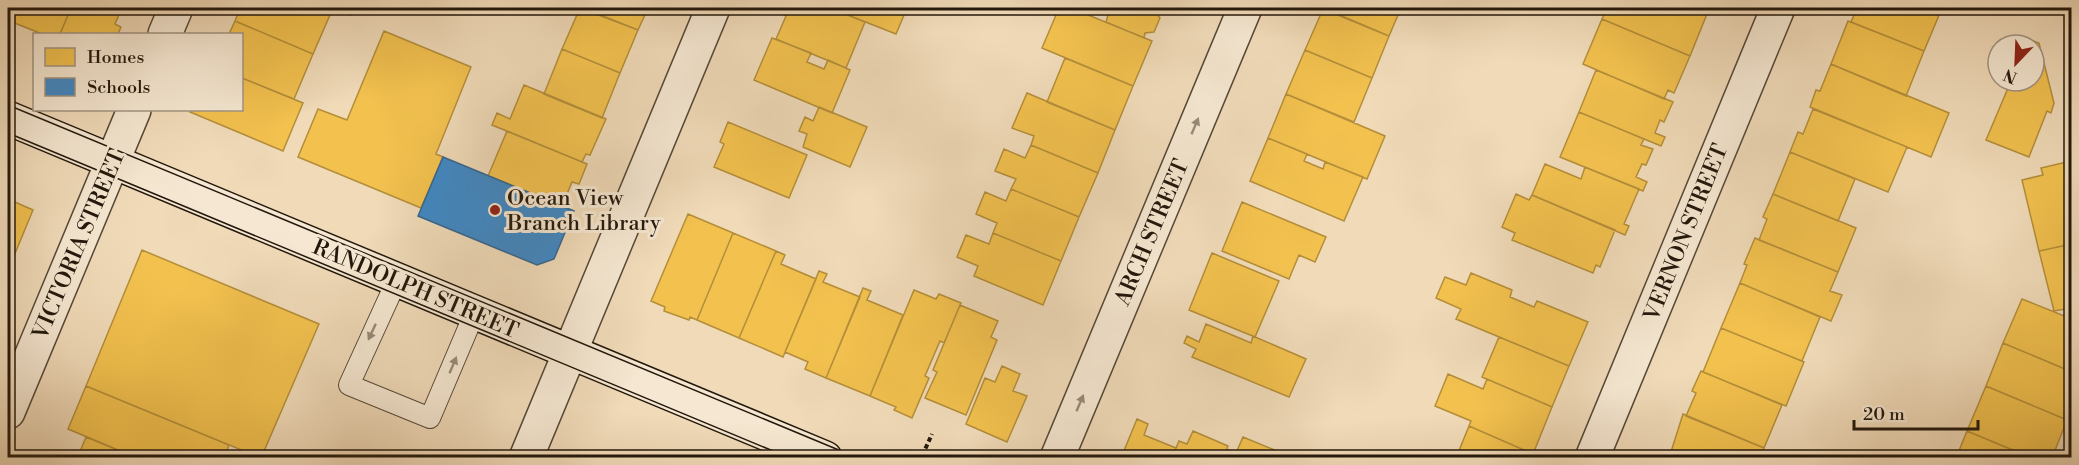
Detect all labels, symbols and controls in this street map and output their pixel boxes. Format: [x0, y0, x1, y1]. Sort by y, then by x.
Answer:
legend [33, 33, 243, 111]
north arrow [1986, 33, 2046, 93]
text: Homes [87, 46, 144, 69]
text: N [2000, 64, 2020, 88]
text: Schools [87, 76, 151, 99]
one-way arrow [1190, 117, 1200, 135]
street label: VERNON STREET [1638, 140, 1734, 326]
street label: VICTORIA STREET [27, 146, 132, 345]
street label: ARCH STREET [1109, 155, 1195, 311]
place label: Ocean View Branch Library [506, 185, 661, 237]
marker: Ocean View Branch Library [488, 203, 502, 217]
street label: RANDOLPH STREET [308, 234, 522, 345]
one-way arrow [367, 323, 376, 340]
one-way arrow [448, 355, 458, 373]
scale bar [1854, 393, 1978, 431]
one-way arrow [1075, 394, 1085, 412]
text: 20 m [1863, 403, 1905, 426]

